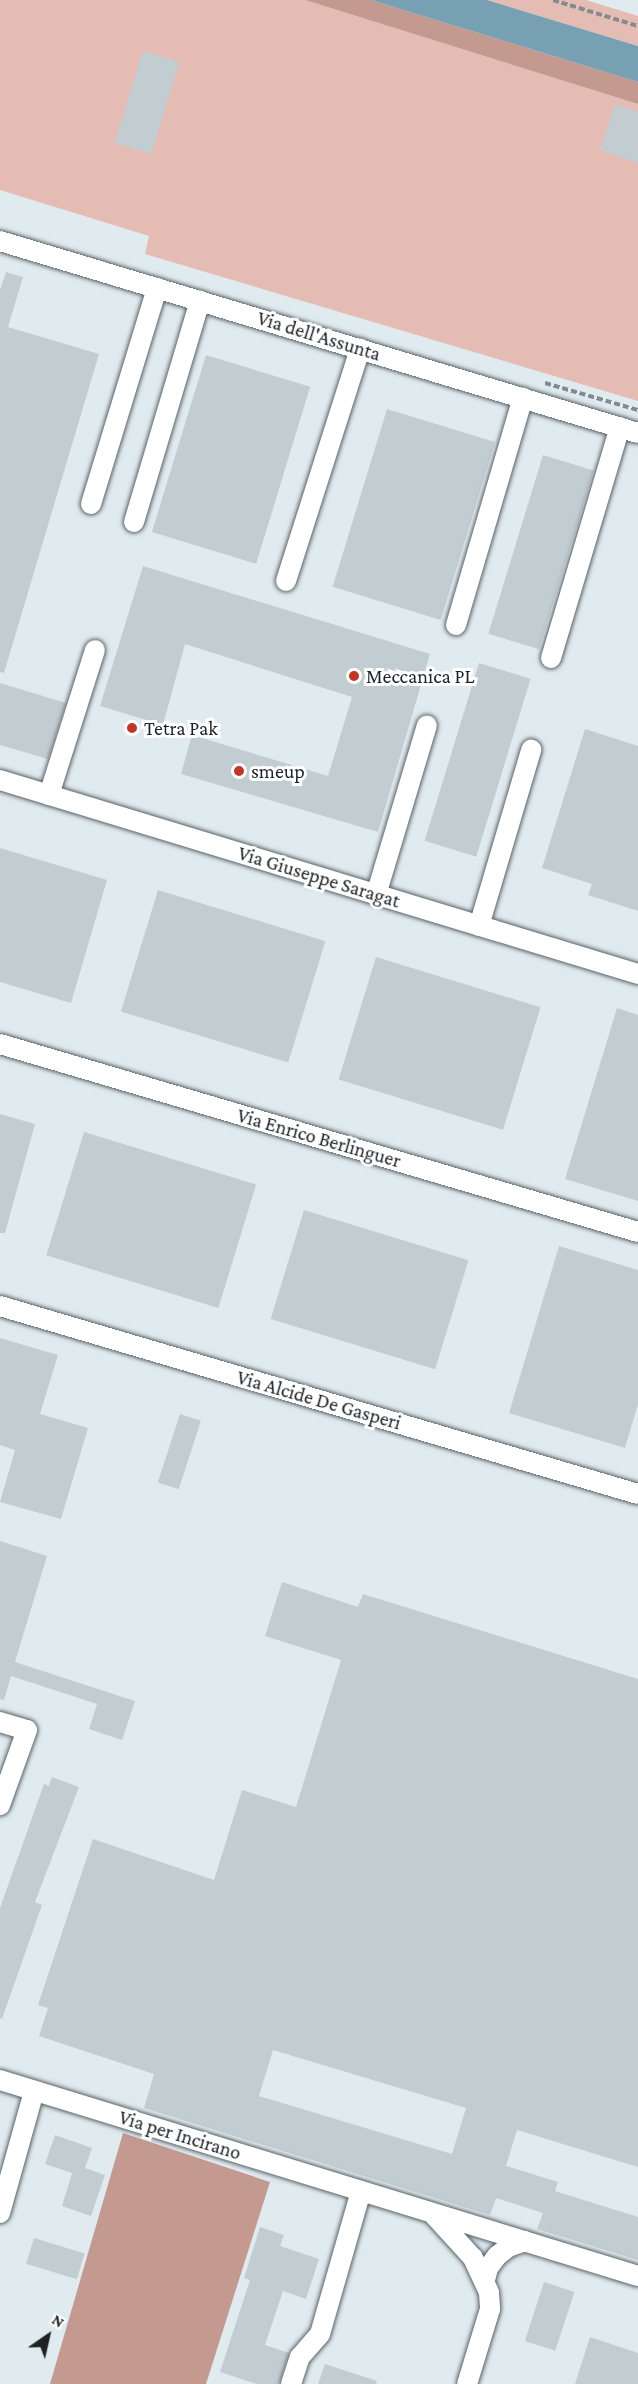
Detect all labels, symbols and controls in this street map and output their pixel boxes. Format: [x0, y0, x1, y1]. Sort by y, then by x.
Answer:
street label: Via dell'Assunta [254, 306, 384, 366]
place label: Meccanica PL [366, 664, 474, 688]
marker: Meccanica PL [347, 669, 361, 683]
place label: Tetra Pak [144, 716, 218, 740]
marker: Tetra Pak [125, 721, 139, 735]
place label: smeup [251, 759, 305, 783]
marker: smeup [232, 764, 246, 778]
street label: Via Giuseppe Saragat [235, 841, 403, 913]
street label: Via Enrico Berlinguer [234, 1103, 404, 1173]
street label: Via Alcide De Gasperi [234, 1365, 404, 1435]
street label: Via per Incirano [116, 2105, 244, 2165]
north arrow [18, 2306, 78, 2366]
text: N [49, 2311, 68, 2331]

